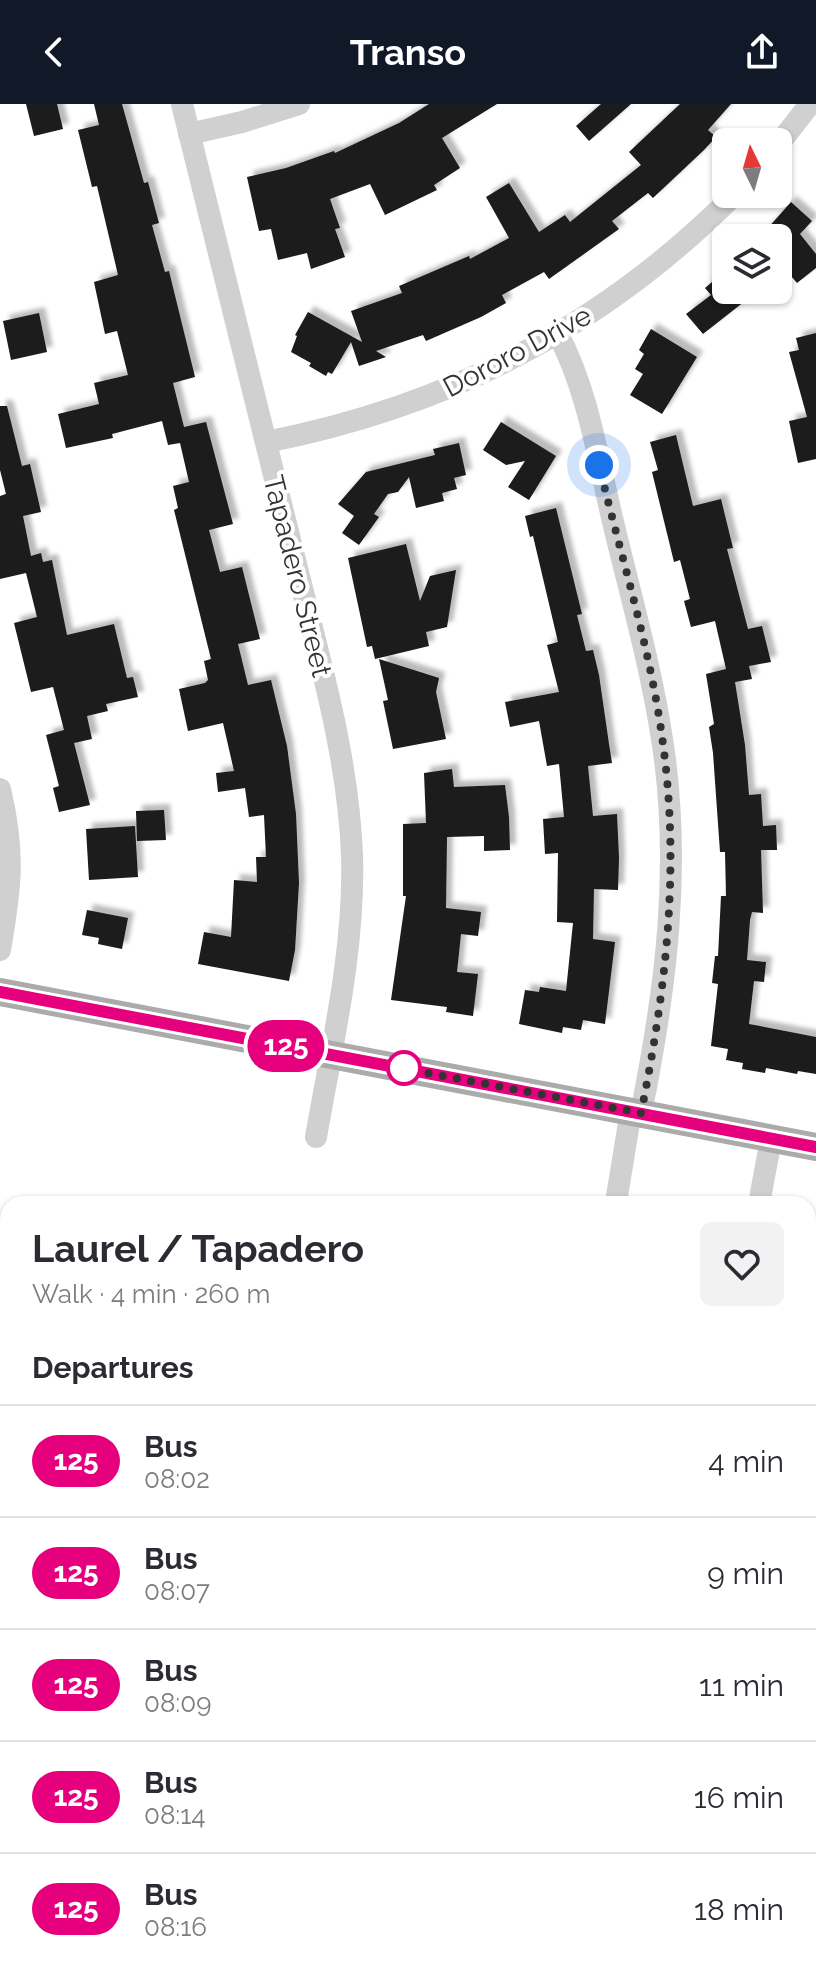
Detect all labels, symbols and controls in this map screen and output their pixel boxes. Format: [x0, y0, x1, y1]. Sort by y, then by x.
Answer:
icon: back [32, 30, 76, 74]
icon: share [740, 30, 784, 74]
text: Transo [350, 31, 466, 73]
north arrow [712, 128, 792, 208]
map controls [712, 128, 792, 304]
button: layers [712, 224, 792, 304]
street label: Dororo Drive [438, 299, 597, 404]
your location [579, 445, 619, 485]
street label: Tapadero Street [257, 472, 339, 681]
line badge: 125 [240, 1020, 332, 1072]
text: 125 [263, 1029, 309, 1062]
unlabelled marker [387, 1051, 421, 1085]
button: heart [700, 1222, 784, 1306]
text: Laurel / Tapadero [32, 1226, 364, 1271]
text: Walk · 4 min · 260 m [32, 1279, 270, 1309]
text: Departures [32, 1350, 194, 1385]
text: Bus [144, 1429, 198, 1464]
text: 125 [53, 1444, 99, 1477]
text: 4 min [708, 1444, 784, 1479]
text: 08:02 [144, 1464, 210, 1494]
text: Bus [144, 1541, 198, 1576]
text: 125 [53, 1556, 99, 1589]
text: 9 min [707, 1556, 784, 1591]
text: 08:07 [144, 1576, 210, 1606]
text: Bus [144, 1653, 198, 1688]
text: 125 [53, 1668, 99, 1701]
text: 11 min [699, 1668, 784, 1703]
text: 08:09 [144, 1688, 211, 1718]
text: Bus [144, 1765, 198, 1800]
text: 125 [53, 1780, 99, 1813]
text: 16 min [694, 1780, 784, 1815]
text: 08:14 [144, 1800, 206, 1830]
text: Bus [144, 1877, 198, 1912]
text: 125 [53, 1892, 99, 1925]
text: 18 min [694, 1892, 784, 1927]
text: 08:16 [144, 1912, 207, 1942]

